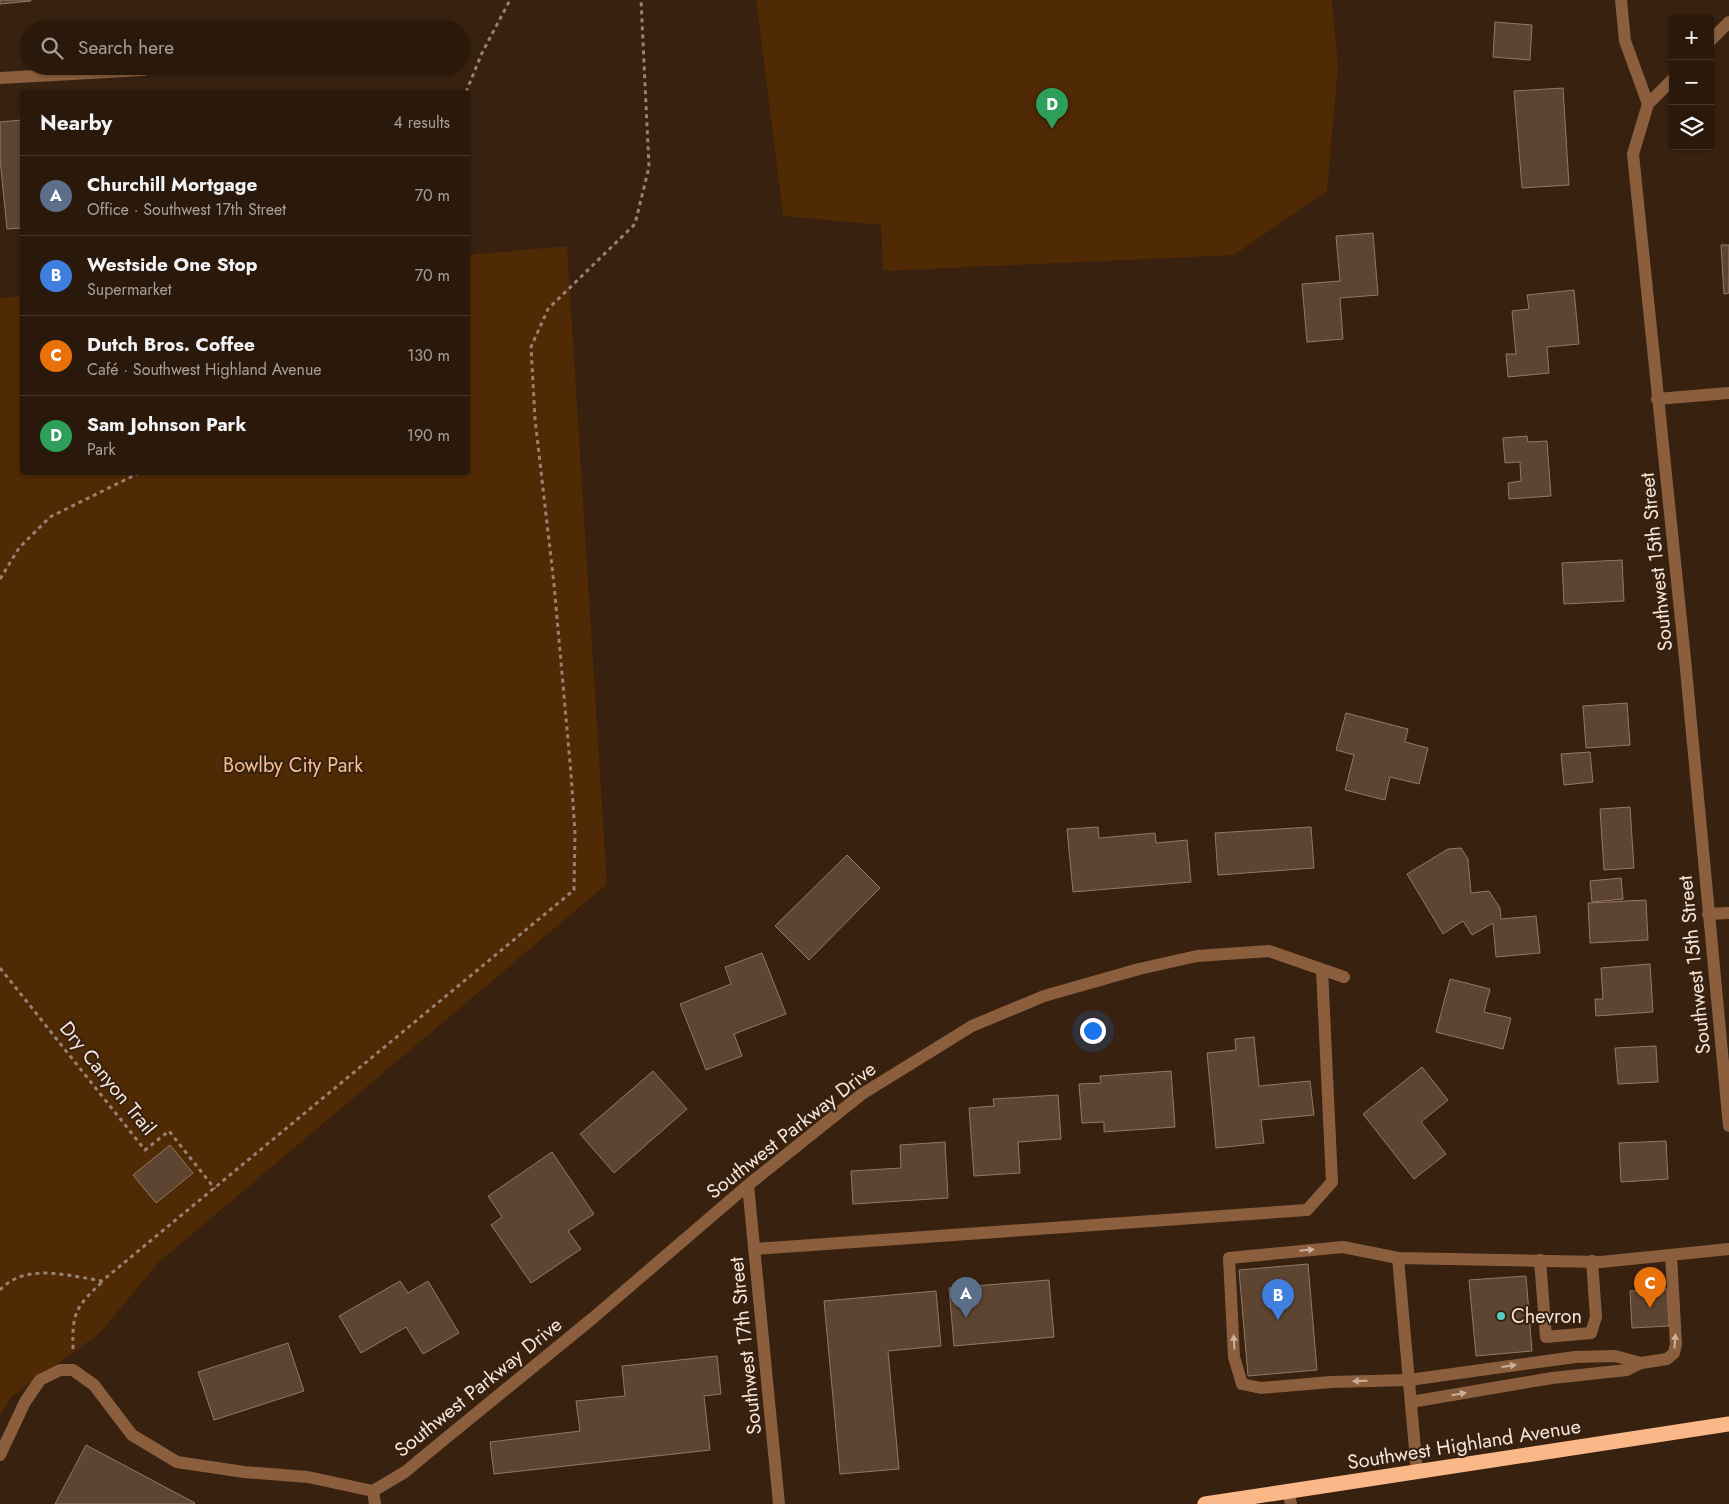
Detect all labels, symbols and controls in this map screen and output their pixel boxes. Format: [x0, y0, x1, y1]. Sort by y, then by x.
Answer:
map controls [1669, 15, 1714, 150]
button: + [1669, 15, 1714, 60]
search box [20, 20, 470, 75]
icon: search [38, 34, 66, 62]
text: Search here [78, 34, 174, 61]
button: − [1669, 60, 1714, 105]
pin: D [1036, 88, 1068, 129]
button: layers [1669, 105, 1714, 150]
text: Nearby [40, 108, 112, 138]
text: 4 results [394, 111, 450, 134]
text: Churchill Mortgage [87, 171, 257, 198]
text: A [50, 184, 62, 207]
text: 70 m [415, 184, 450, 207]
text: Office · Southwest 17th Street [87, 198, 286, 221]
text: Westside One Stop [87, 251, 258, 278]
text: B [51, 264, 61, 287]
text: 70 m [415, 264, 450, 287]
text: Supermarket [87, 278, 172, 301]
text: Dutch Bros. Coffee [87, 331, 255, 358]
text: C [50, 344, 62, 367]
text: 130 m [407, 344, 450, 367]
text: Café · Southwest Highland Avenue [87, 358, 322, 381]
text: Sam Johnson Park [87, 411, 246, 438]
text: D [50, 424, 62, 447]
text: 190 m [407, 424, 450, 447]
text: Park [87, 438, 116, 461]
street label: Southwest 15th Street [1633, 471, 1680, 653]
park label: Bowlby City Park [223, 751, 363, 780]
street label: Southwest 15th Street [1671, 874, 1718, 1056]
street label: Dry Canyon Trail [52, 1015, 163, 1142]
your location [1080, 1018, 1106, 1044]
street label: Southwest Parkway Drive [700, 1055, 882, 1206]
one-way arrow [1299, 1246, 1315, 1254]
street label: Southwest 17th Street [722, 1255, 769, 1436]
pin: C [1634, 1267, 1666, 1308]
pin: A [950, 1277, 982, 1318]
pin: B [1262, 1279, 1294, 1320]
place label: Chevron [1511, 1302, 1582, 1331]
marker: Chevron [1495, 1310, 1507, 1322]
street label: Southwest Parkway Drive [388, 1311, 568, 1464]
one-way arrow [1671, 1333, 1679, 1349]
one-way arrow [1229, 1334, 1237, 1350]
one-way arrow [1501, 1362, 1517, 1370]
one-way arrow [1352, 1378, 1368, 1386]
one-way arrow [1451, 1389, 1467, 1397]
street label: Southwest Highland Avenue [1345, 1412, 1583, 1477]

